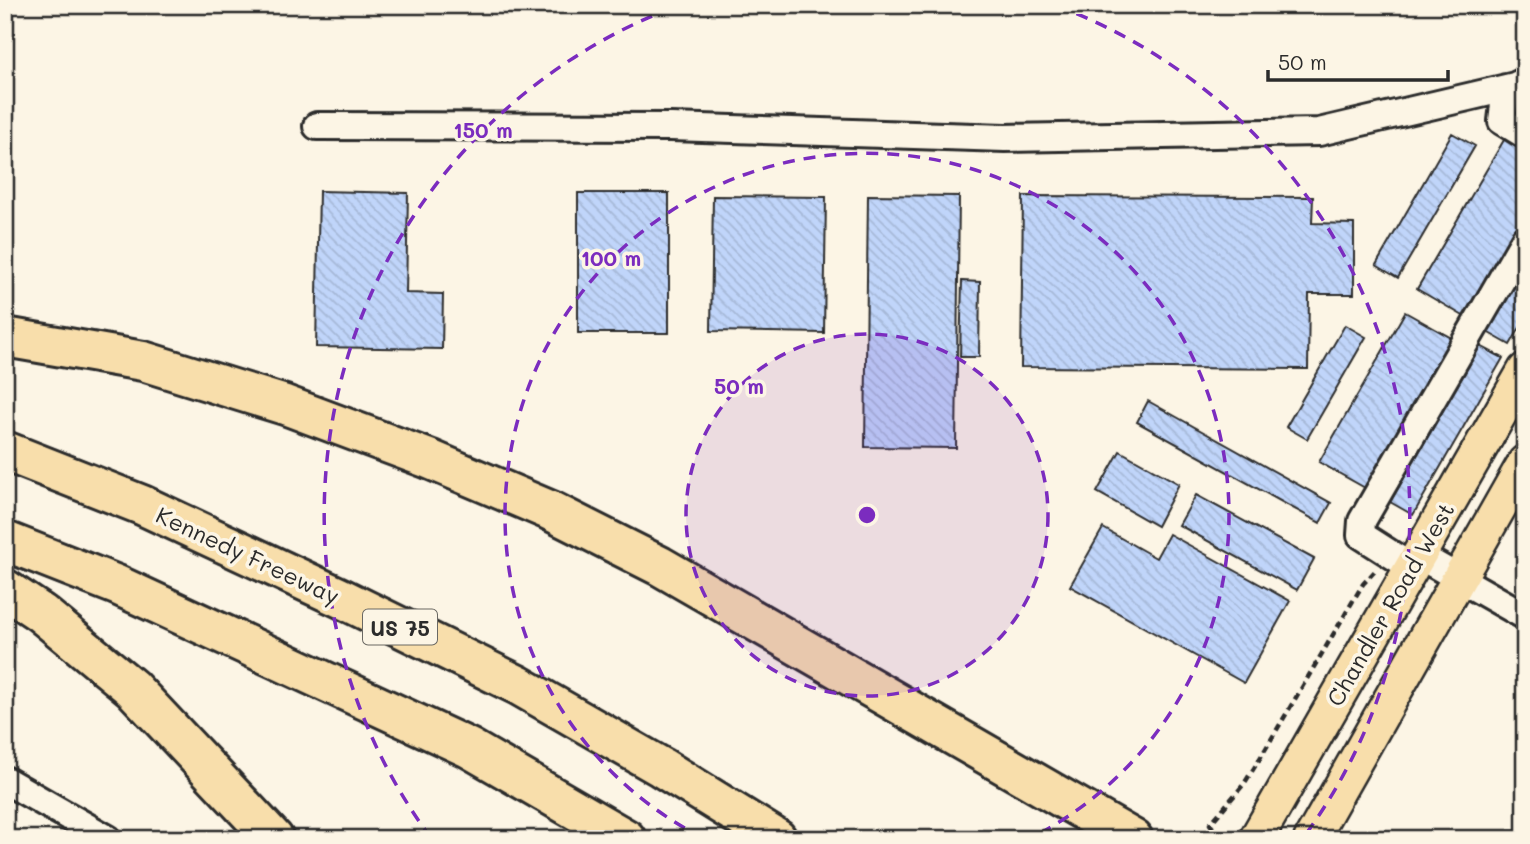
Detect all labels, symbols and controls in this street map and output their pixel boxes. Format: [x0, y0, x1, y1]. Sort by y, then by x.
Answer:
scale bar [1268, 38, 1448, 82]
text: 50 m [1278, 48, 1327, 75]
text: 150 m [453, 116, 513, 143]
text: 100 m [581, 244, 641, 271]
text: 50 m [714, 372, 764, 399]
street label: Chandler Road West [1319, 497, 1461, 711]
street label: Kennedy Freeway [152, 499, 344, 611]
centre of rings [855, 503, 879, 527]
road number: US 75 [363, 610, 437, 644]

